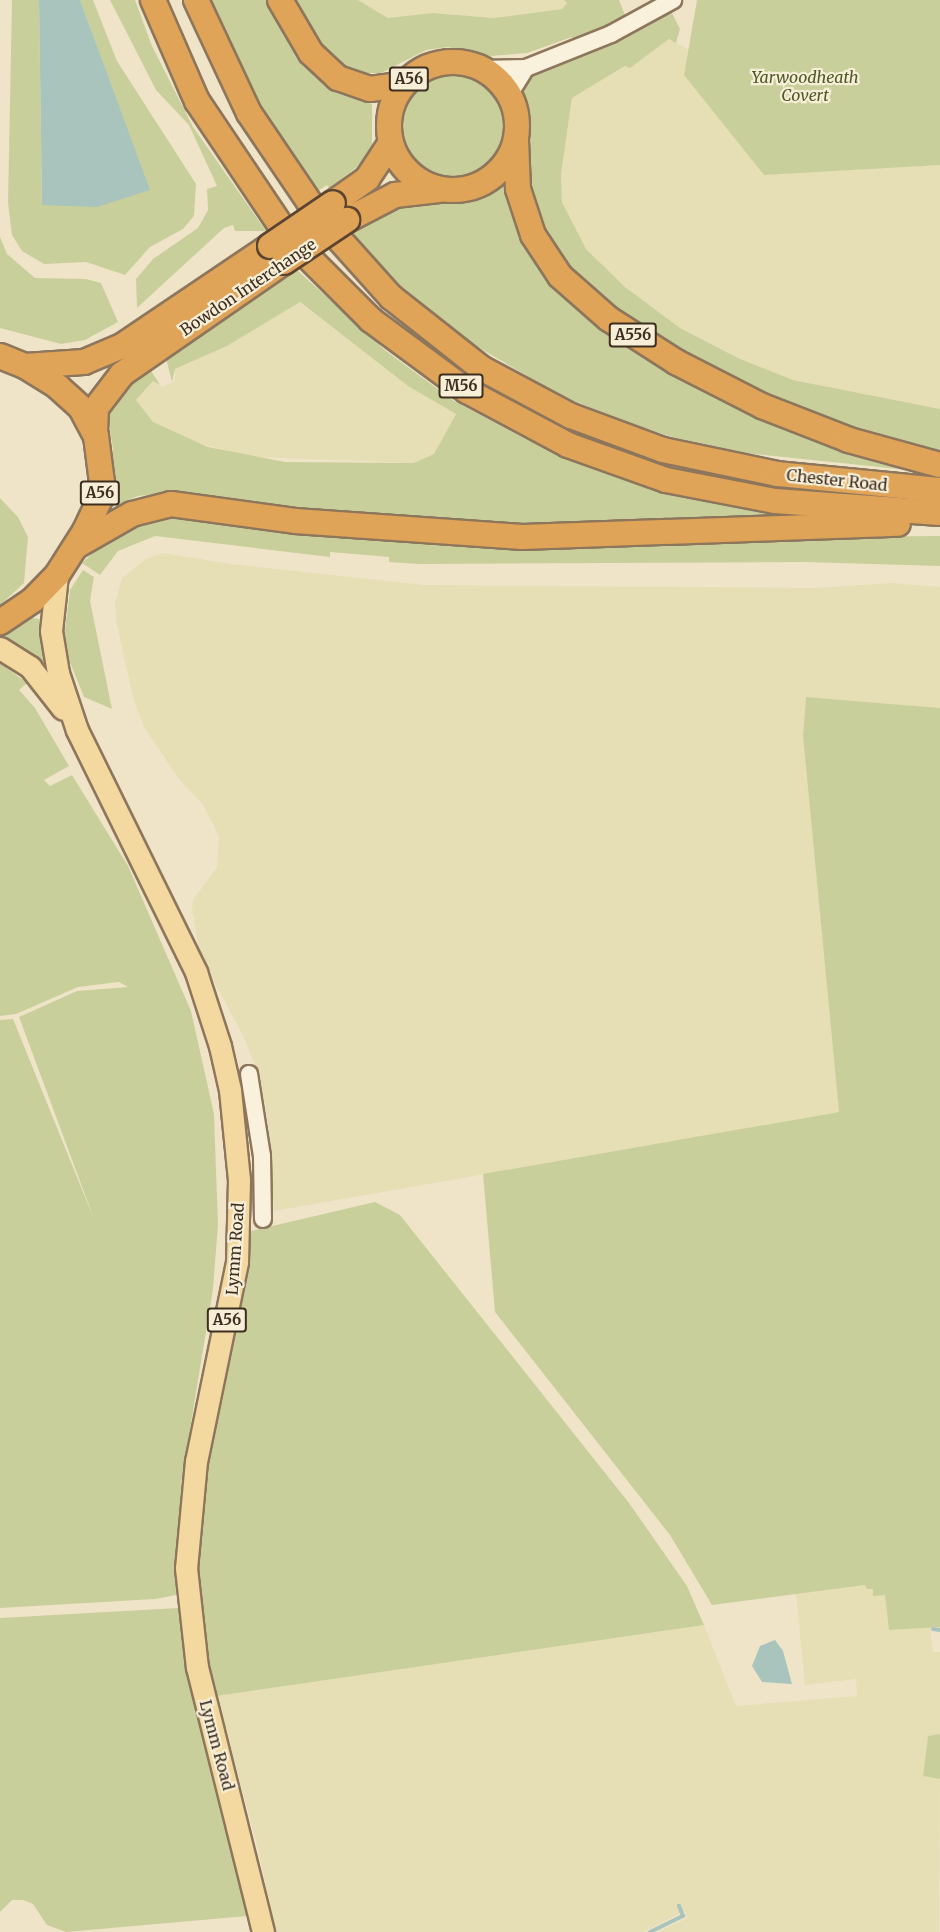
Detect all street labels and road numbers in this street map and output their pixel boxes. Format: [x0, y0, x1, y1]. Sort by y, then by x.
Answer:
road number: A56 [388, 67, 430, 91]
street label: Bowdon Interchange [176, 234, 320, 340]
road number: A556 [608, 323, 658, 347]
road number: M56 [438, 374, 484, 398]
street label: Chester Road [786, 465, 888, 495]
road number: A56 [79, 481, 121, 505]
street label: Lymm Road [222, 1202, 248, 1296]
road number: A56 [206, 1308, 248, 1332]
street label: Lymm Road [196, 1698, 238, 1792]

